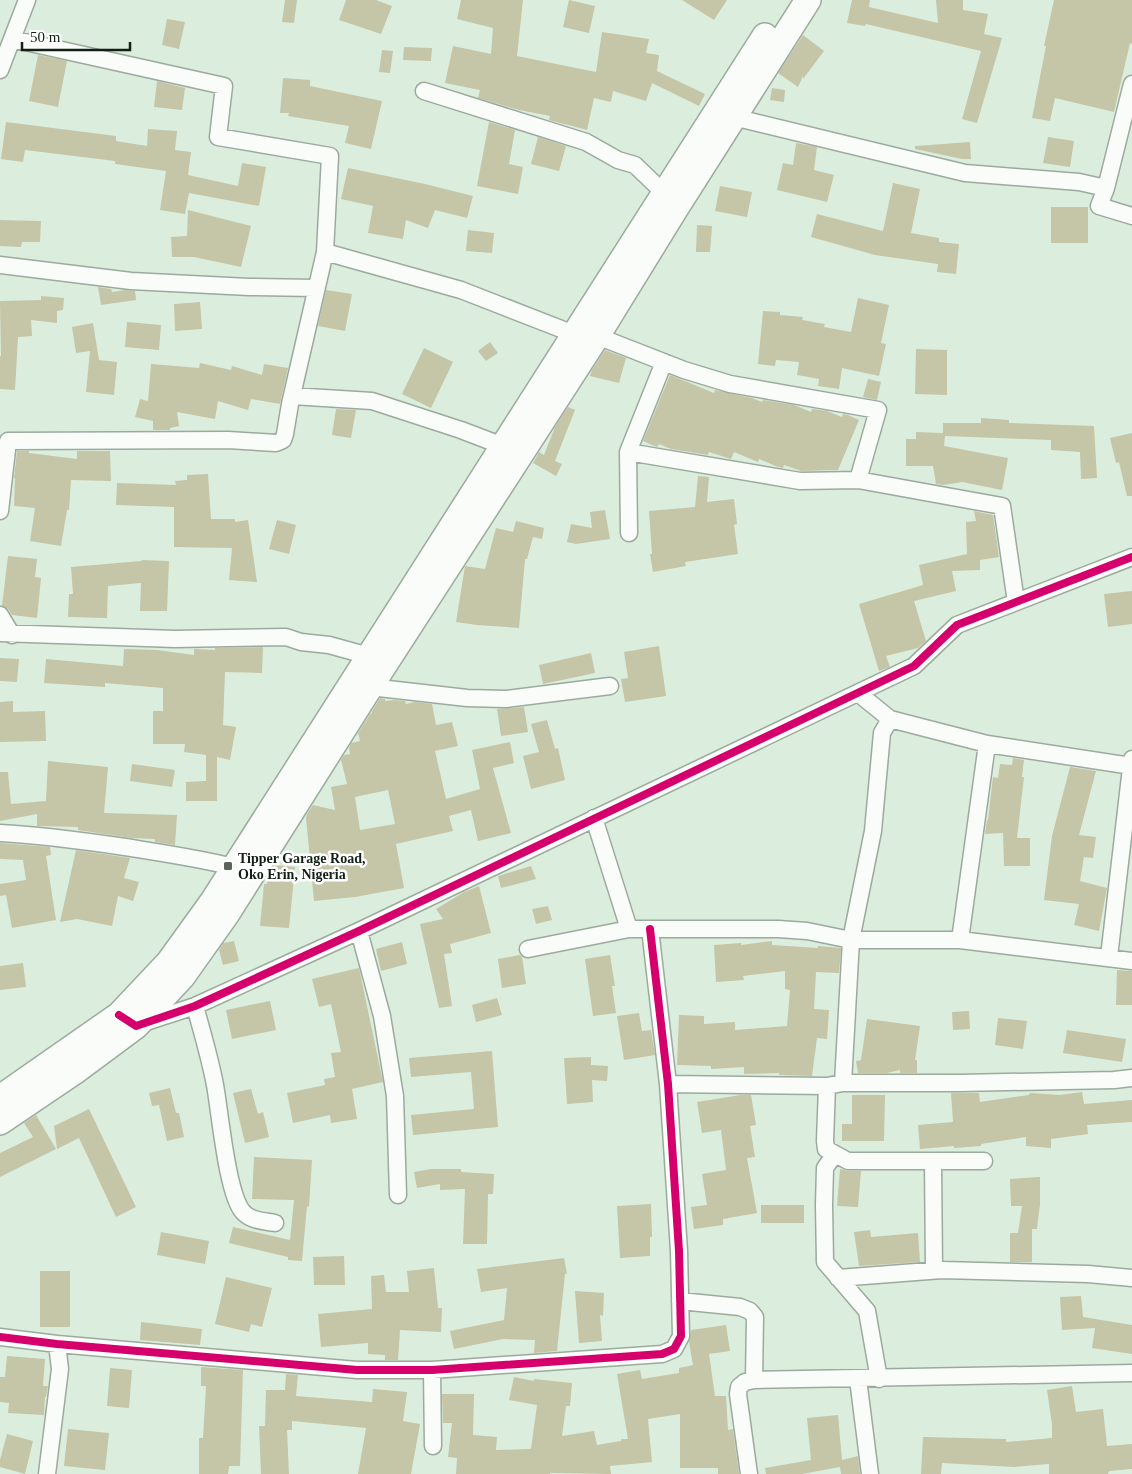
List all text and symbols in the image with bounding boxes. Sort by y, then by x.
scale bar [22,20,130,52]
text: 50 m [30,29,61,45]
place label: Tipper Garage Road, Oko Erin, Nigeria [238,851,365,882]
marker: Tipper Garage Road, Oko Erin, Nigeria [222,860,234,872]

